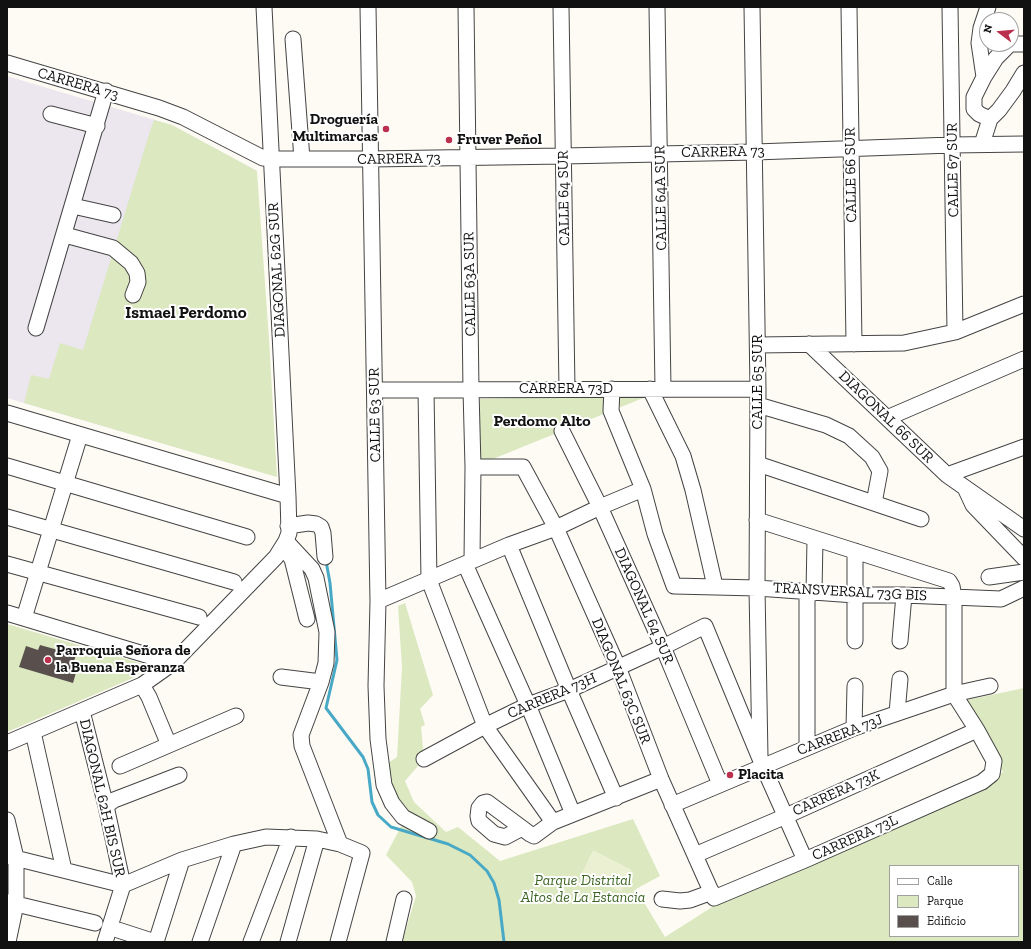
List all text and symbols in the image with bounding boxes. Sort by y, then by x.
north arrow [979,12,1019,52]
text: N [981,23,995,35]
street label: CARRERA 73 [35,64,121,104]
place label: Droguería Multimarcas [292,111,378,146]
street label: CALLE 67 SUR [943,123,963,217]
marker: Droguería Multimarcas [381,124,391,134]
street label: CALLE 66 SUR [841,127,861,223]
place label: Fruver Peñol [457,131,542,149]
marker: Fruver Peñol [444,135,454,145]
street label: CARRERA 73 [681,142,765,162]
street label: CALLE 64A SUR [651,145,671,251]
street label: CARRERA 73 [357,149,441,169]
street label: CALLE 64 SUR [554,150,574,246]
street label: DIAGONAL 62G SUR [264,202,290,338]
street label: CALLE 63A SUR [460,232,480,336]
district label: Ismael Perdomo [125,303,247,323]
street label: CALLE 65 SUR [749,334,767,430]
street label: CALLE 63 SUR [365,367,385,463]
street label: DIAGONAL 66 SUR [835,367,937,467]
street label: CARRERA 73D [519,380,613,398]
district label: Perdomo Alto [493,411,591,431]
street label: DIAGONAL 64 SUR [610,545,678,667]
street label: TRANSVERSAL 73G BIS [773,579,927,605]
street label: DIAGONAL 63C SUR [588,615,654,747]
place label: Parroquia Señora de la Buena Esperanza [56,642,191,677]
marker: Parroquia Señora de la Buena Esperanza [43,655,53,665]
street label: CARRERA 73H [505,669,599,723]
street label: CARRERA 73J [795,710,885,760]
street label: DIAGONAL 62H BIS SUR [75,717,129,879]
place label: Placita [738,766,784,784]
street label: CARRERA 73K [790,766,882,820]
marker: Placita [725,770,735,780]
street label: CARRERA 73L [809,811,901,865]
legend [889,865,1019,937]
park label: Parque Distrital Altos de La Estancia [521,872,645,907]
text: Calle [927,874,953,888]
text: Parque [927,894,963,908]
text: Edificio [927,914,966,928]

